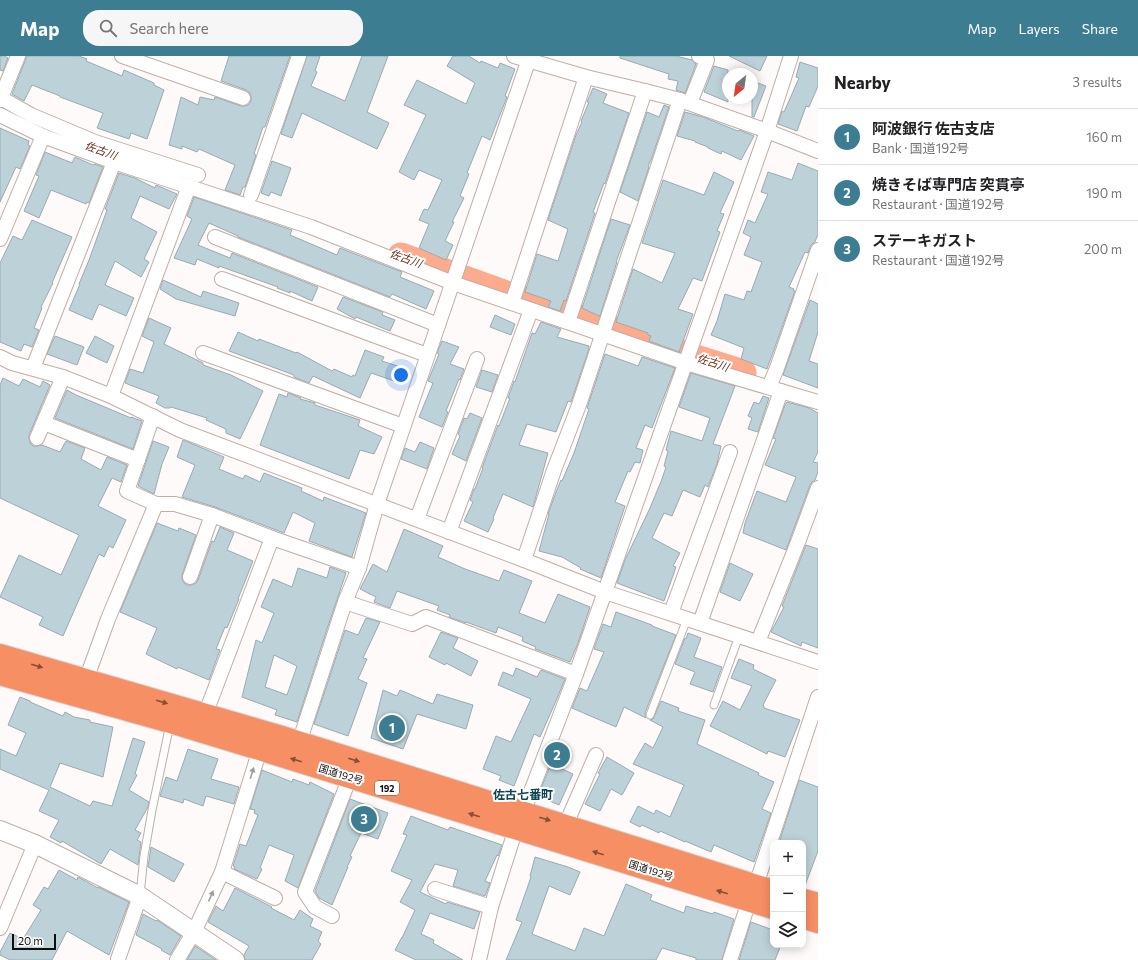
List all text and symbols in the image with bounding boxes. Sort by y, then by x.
search box [83,10,363,46]
text: Map [20,17,59,40]
icon: search [97,17,119,39]
text: Search here [129,19,209,37]
text: Map [968,20,996,37]
text: Layers [1018,20,1060,37]
text: Share [1082,20,1118,37]
north arrow [722,68,758,104]
text: Nearby [834,72,891,93]
text: 3 results [1073,74,1122,90]
text: 阿波銀行 佐古支店 [872,119,995,137]
text: 1 [844,129,850,145]
text: 160 m [1086,129,1122,145]
water label: 佐古川 [83,138,120,162]
text: Bank · 国道192号 [872,140,969,156]
text: 焼きそば専門店 突貫亭 [872,175,1025,193]
text: 2 [843,185,851,201]
text: 190 m [1086,185,1122,201]
text: Restaurant · 国道192号 [872,196,1005,212]
text: ステーキガスト [872,231,977,249]
text: 3 [843,241,851,257]
text: 200 m [1084,241,1122,257]
water label: 佐古川 [388,246,425,270]
text: Restaurant · 国道192号 [872,252,1005,268]
water label: 佐古川 [695,351,732,374]
your location [391,365,411,385]
one-way arrow [31,663,44,669]
one-way arrow [157,699,169,705]
pin: 1 [379,713,405,743]
pin: 2 [544,740,570,770]
one-way arrow [290,757,302,763]
one-way arrow [348,757,360,763]
street label: 国道192号 [317,762,365,786]
one-way arrow [249,767,255,779]
road number: 192 [375,781,399,795]
district label: 佐古七番町 [493,787,553,801]
pin: 3 [351,804,377,834]
one-way arrow [468,812,480,818]
one-way arrow [539,816,551,822]
map controls [770,840,806,948]
button: + [770,840,806,876]
one-way arrow [592,850,604,856]
street label: 国道192号 [627,858,675,882]
button: − [770,876,806,912]
one-way arrow [716,889,728,895]
one-way arrow [208,890,214,902]
button: layers [770,912,806,948]
scale bar [12,932,56,951]
text: 20 m [18,934,43,947]

